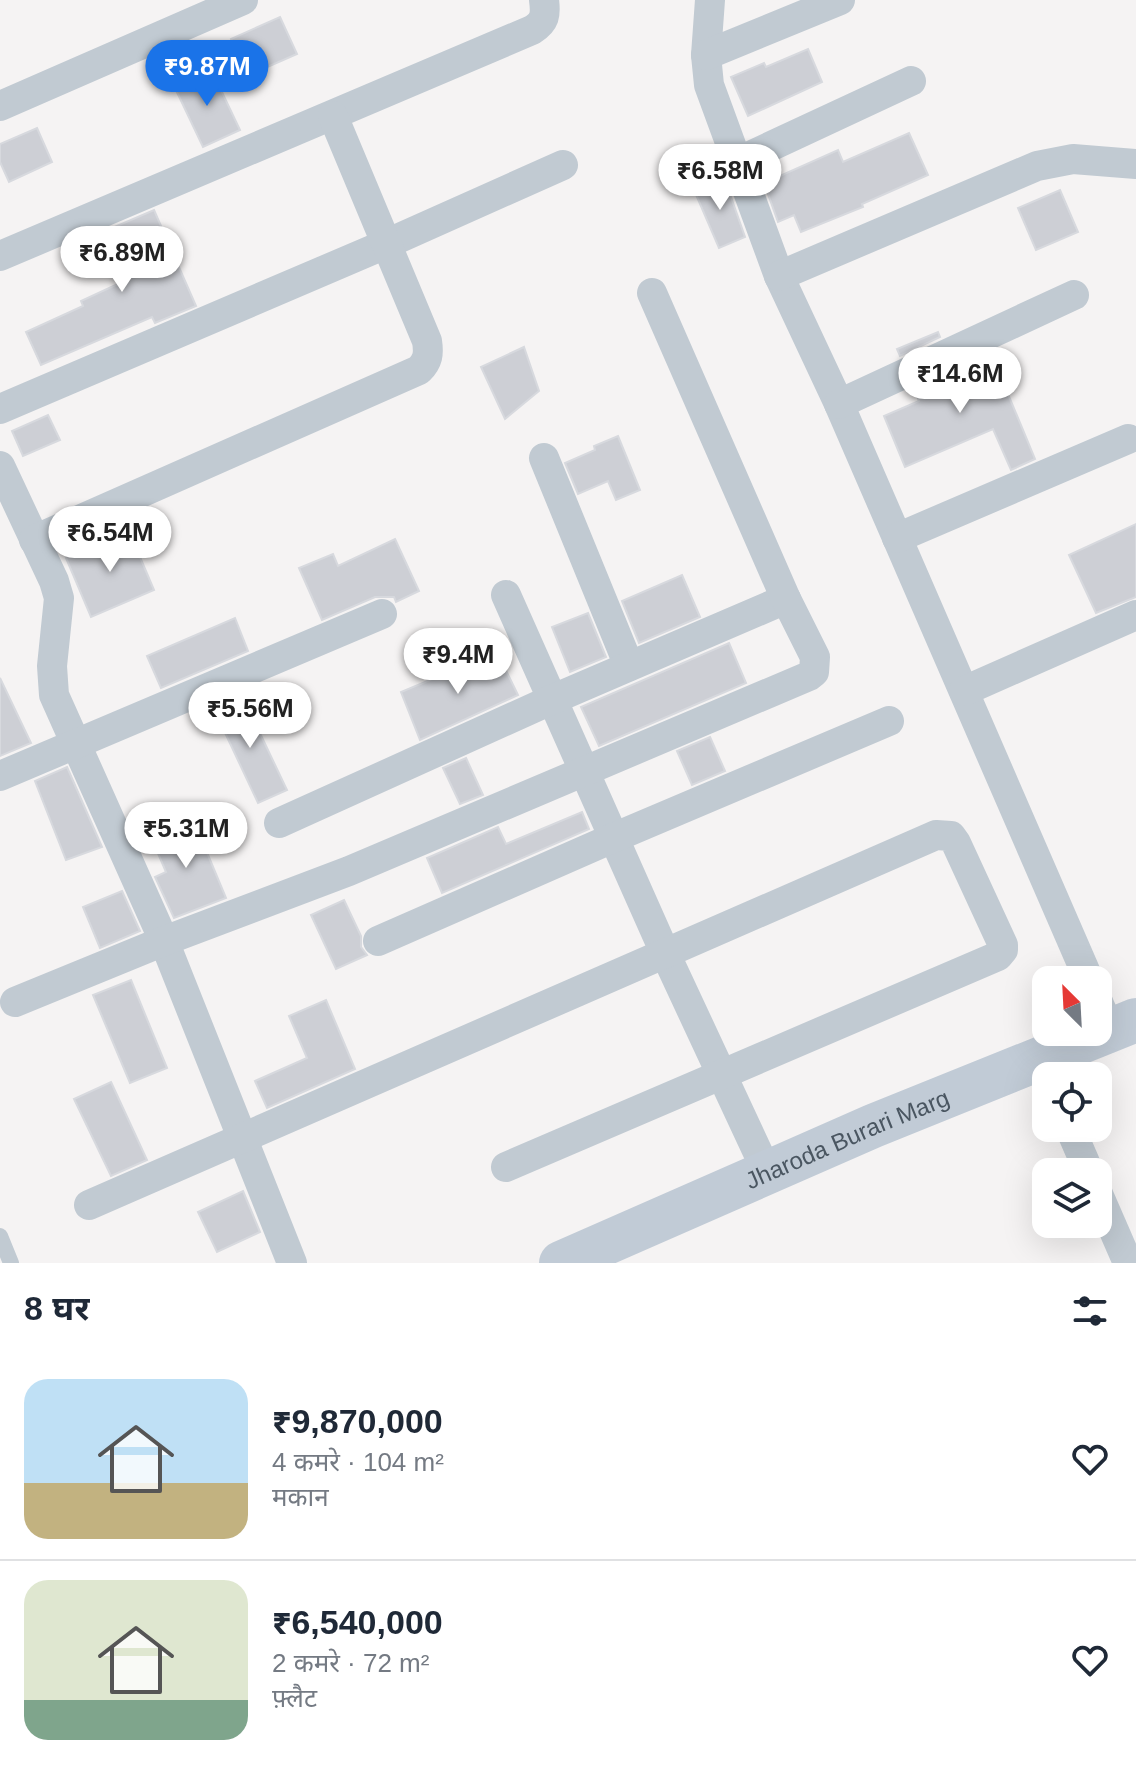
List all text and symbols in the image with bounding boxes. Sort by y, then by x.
pin: ₹9.87M [142,40,272,108]
text: ₹9.87M [163,51,251,81]
pin: ₹6.58M [655,144,785,212]
text: ₹6.58M [676,155,764,185]
pin: ₹6.89M [57,226,187,294]
text: ₹6.89M [78,237,166,267]
pin: ₹14.6M [895,347,1025,415]
text: ₹14.6M [916,358,1004,388]
pin: ₹6.54M [45,506,175,574]
text: ₹6.54M [66,517,154,547]
pin: ₹9.4M [402,628,514,696]
text: ₹9.4M [422,639,494,669]
pin: ₹5.56M [185,682,315,750]
text: ₹5.56M [206,693,294,723]
pin: ₹5.31M [121,802,251,870]
text: ₹5.31M [142,813,230,843]
north arrow [1032,966,1112,1046]
map controls [1032,966,1112,1238]
button: locate [1032,1062,1112,1142]
street label: Jharoda Burari Marg [741,1083,953,1194]
button: layers [1032,1158,1112,1238]
text: 8 घर [24,1289,89,1327]
icon: filters [1068,1289,1112,1333]
text: ₹9,870,000 [272,1402,443,1440]
icon: home [88,1411,184,1507]
icon: heart [1068,1437,1112,1481]
text: 4 कमरे · 104 m² [272,1447,444,1477]
text: मकान [272,1482,329,1512]
text: ₹6,540,000 [272,1603,443,1641]
icon: home [88,1612,184,1708]
icon: heart [1068,1638,1112,1682]
text: 2 कमरे · 72 m² [272,1648,429,1678]
text: फ़्लैट [272,1683,317,1713]

